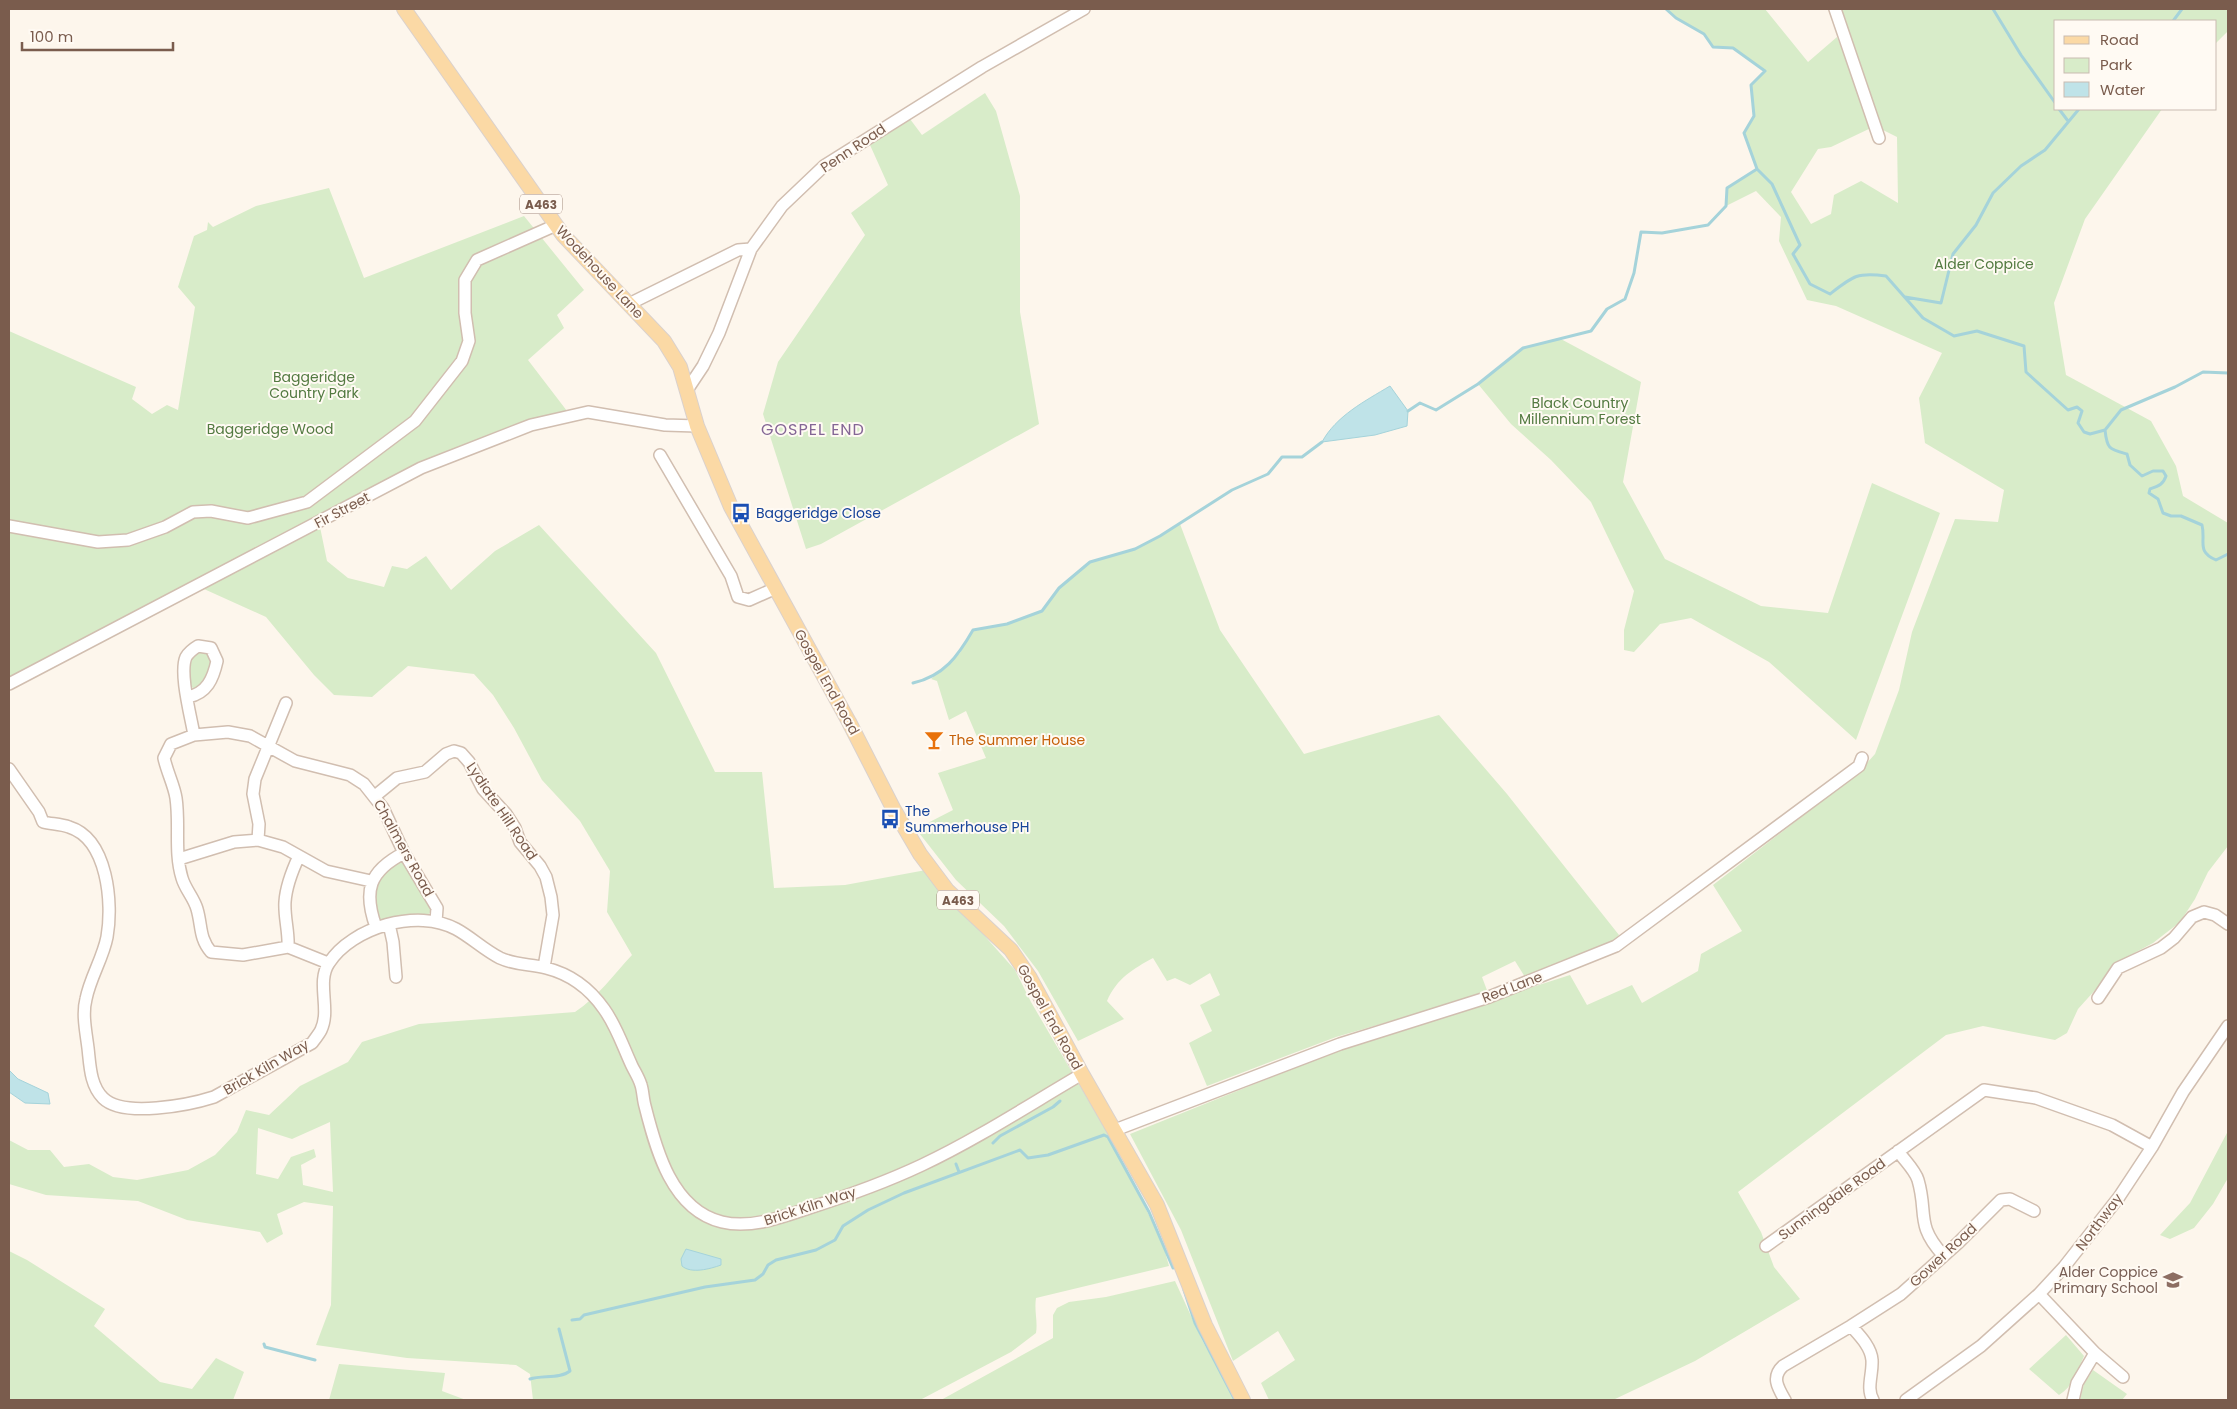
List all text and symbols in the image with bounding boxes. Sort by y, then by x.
scale bar [22,20,174,52]
legend [2054,20,2217,110]
text: 100 m [30,26,73,47]
text: Road [2100,29,2139,50]
text: Park [2100,54,2132,75]
text: Water [2100,79,2146,100]
street label: Penn Road [816,119,890,177]
road number: A463 [520,194,562,213]
street label: Wodehouse Lane [552,221,649,323]
park label: Alder Coppice [1934,254,2034,274]
park label: Baggeridge Country Park [269,367,360,403]
park label: Black Country Millennium Forest [1519,393,1641,429]
district label: GOSPEL END [761,418,865,441]
park label: Baggeridge Wood [207,419,333,439]
street label: Fir Street [311,487,373,533]
bus stop icon: Baggeridge Close [730,502,752,524]
place label: Baggeridge Close [756,503,881,523]
street label: Gospel End Road [790,625,864,739]
bar icon: The Summer House [923,729,945,751]
place label: The Summer House [949,730,1086,750]
street label: Lydiate Hill Road [462,758,542,864]
street label: Chalmers Road [369,796,439,900]
place label: The Summerhouse PH [905,801,1029,837]
bus stop icon: The Summerhouse PH [879,808,901,830]
road number: A463 [937,890,979,910]
street label: Gospel End Road [1013,960,1087,1074]
street label: Red Lane [1479,966,1546,1008]
street label: Brick Kiln Way [220,1034,313,1100]
street label: Sunningdale Road [1774,1153,1890,1245]
street label: Brick Kiln Way [761,1182,859,1230]
street label: Northway [2071,1189,2127,1255]
street label: Gower Road [1905,1219,1981,1291]
place label: Alder Coppice Primary School [2053,1262,2158,1298]
school or university icon: Alder Coppice Primary School [2162,1269,2184,1291]

